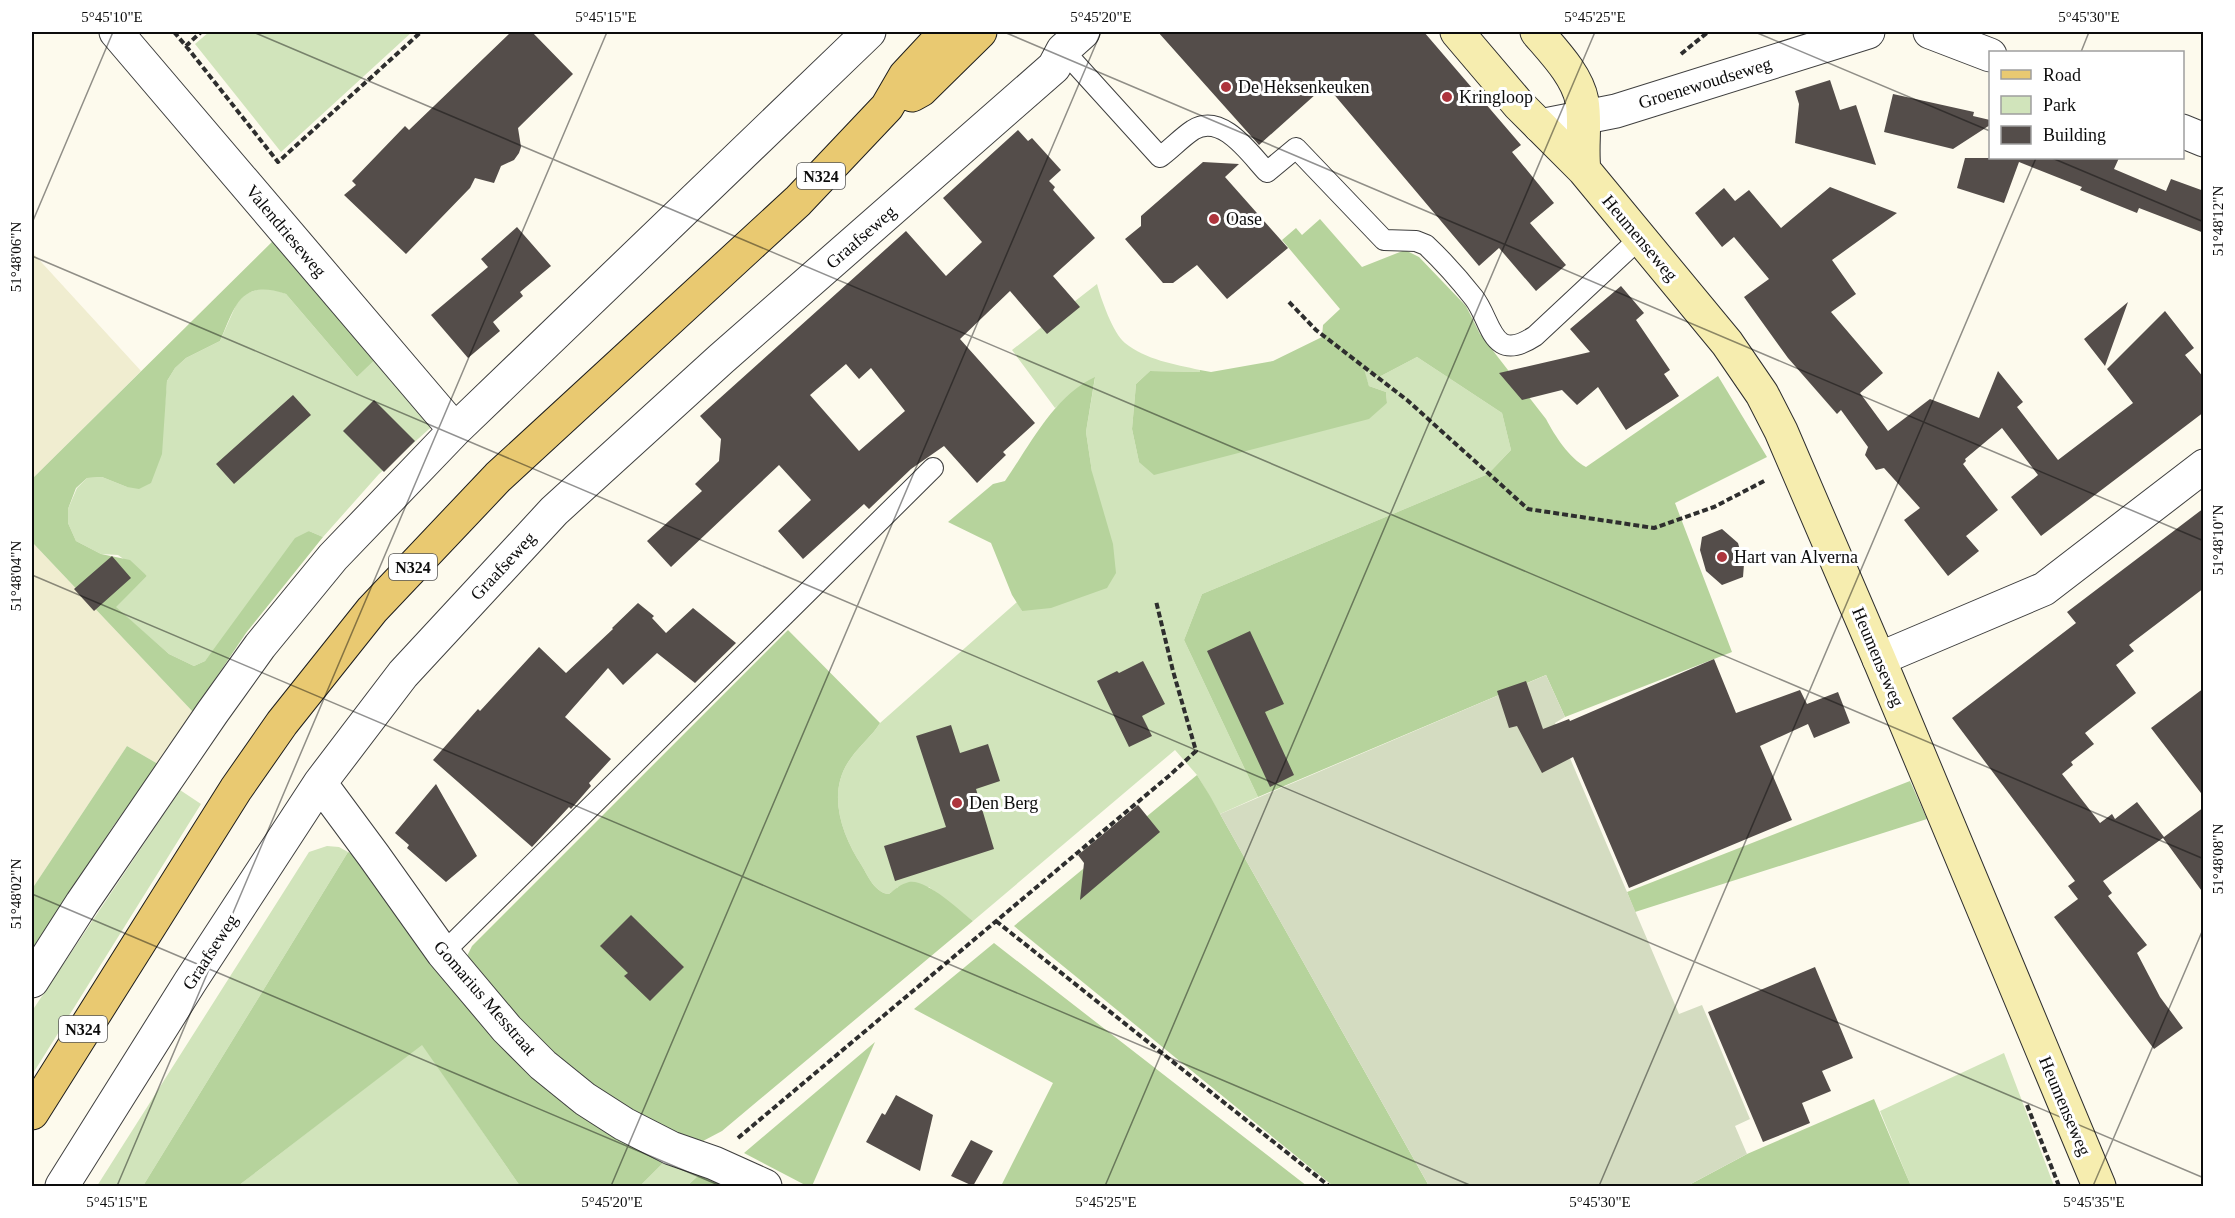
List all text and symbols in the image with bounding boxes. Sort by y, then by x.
text: 5°45'10"E [81,9,143,25]
text: 5°45'15"E [575,9,637,25]
text: 5°45'20"E [1070,9,1132,25]
text: 5°45'25"E [1564,9,1626,25]
text: 5°45'30"E [2058,9,2120,25]
legend [1989,51,2184,159]
street label: Groenewoudseweg [1636,53,1774,113]
text: Road [2043,65,2081,85]
place label: De Heksenkeuken [1238,77,1369,97]
marker: De Heksenkeuken [1219,80,1233,94]
place label: Kringloop [1459,87,1533,107]
marker: Kringloop [1440,90,1454,104]
text: Park [2043,95,2076,115]
text: Building [2043,125,2106,145]
road number: N324 [797,163,845,189]
street label: Valendrieseweg [242,181,330,281]
text: 51°48'12"N [2210,186,2226,256]
street label: Heumenseweg [1598,191,1682,285]
street label: Graafseweg [822,201,900,273]
place label: Oase [1226,209,1262,229]
marker: Oase [1207,212,1221,226]
text: 51°48'06"N [8,222,24,292]
text: 51°48'10"N [2210,505,2226,575]
street label: Graafseweg [466,528,540,604]
text: 51°48'04"N [8,541,24,611]
place label: Hart van Alverna [1734,547,1858,567]
marker: Hart van Alverna [1715,550,1729,564]
road number: N324 [389,554,437,580]
street label: Heumenseweg [1848,604,1908,710]
place label: Den Berg [969,793,1038,813]
marker: Den Berg [950,796,964,810]
text: 51°48'08"N [2210,824,2226,894]
text: 51°48'02"N [8,859,24,929]
street label: Graafseweg [178,911,242,993]
street label: Gomarius Messtraat [430,937,540,1059]
road number: N324 [59,1016,107,1042]
street label: Heumenseweg [2035,1053,2095,1159]
text: 5°45'15"E [86,1194,148,1210]
text: 5°45'20"E [581,1194,643,1210]
text: 5°45'25"E [1075,1194,1137,1210]
text: 5°45'30"E [1569,1194,1631,1210]
text: 5°45'35"E [2063,1194,2125,1210]

